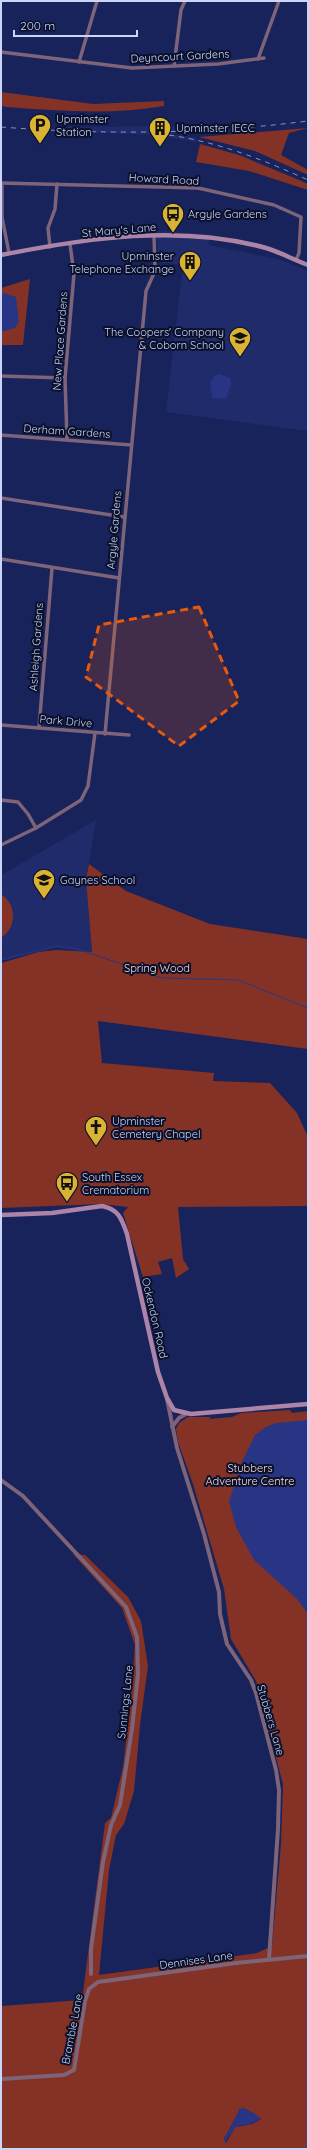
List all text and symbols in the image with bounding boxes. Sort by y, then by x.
scale bar [14,12,137,38]
text: 200 m [20,18,55,33]
street label: Deyncourt Gardens [130,46,230,66]
parking icon: Upminster Station [27,112,53,145]
place label: Upminster Station [56,112,109,139]
building icon: Upminster IECC [147,115,173,148]
place label: Upminster IECC [176,121,255,135]
street label: Howard Road [128,170,200,188]
bus stop icon: Argyle Gardens [160,201,186,234]
place label: Argyle Gardens [188,207,267,221]
street label: St Mary's Lane [81,220,157,240]
place label: Upminster Telephone Exchange [69,249,175,276]
building icon: Upminster Telephone Exchange [177,249,203,282]
street label: New Place Gardens [50,291,70,391]
place label: The Coopers' Company & Coborn School [104,325,224,352]
school or university icon: The Coopers' Company & Coborn School [227,325,253,358]
street label: Derham Gardens [23,421,111,441]
street label: Argyle Gardens [104,490,124,570]
street label: Ashleigh Gardens [26,602,46,692]
street label: Park Drive [39,712,93,730]
school or university icon: Gaynes School [31,867,57,900]
place label: Gaynes School [60,873,135,887]
park label: Spring Wood [124,961,190,975]
church icon: Upminster Cemetery Chapel [83,1114,109,1147]
place label: Upminster Cemetery Chapel [112,1114,201,1141]
bus stop icon: South Essex Crematorium [54,1170,80,1203]
place label: South Essex Crematorium [82,1170,149,1197]
street label: Ockendon Road [139,1276,171,1360]
park label: Stubbers Adventure Centre [205,1461,295,1488]
street label: Sunnings Lane [114,1665,136,1739]
street label: Stubbers Lane [254,1683,288,1757]
street label: Dennises Lane [158,1948,234,1972]
street label: Bramble Lane [58,1993,86,2065]

